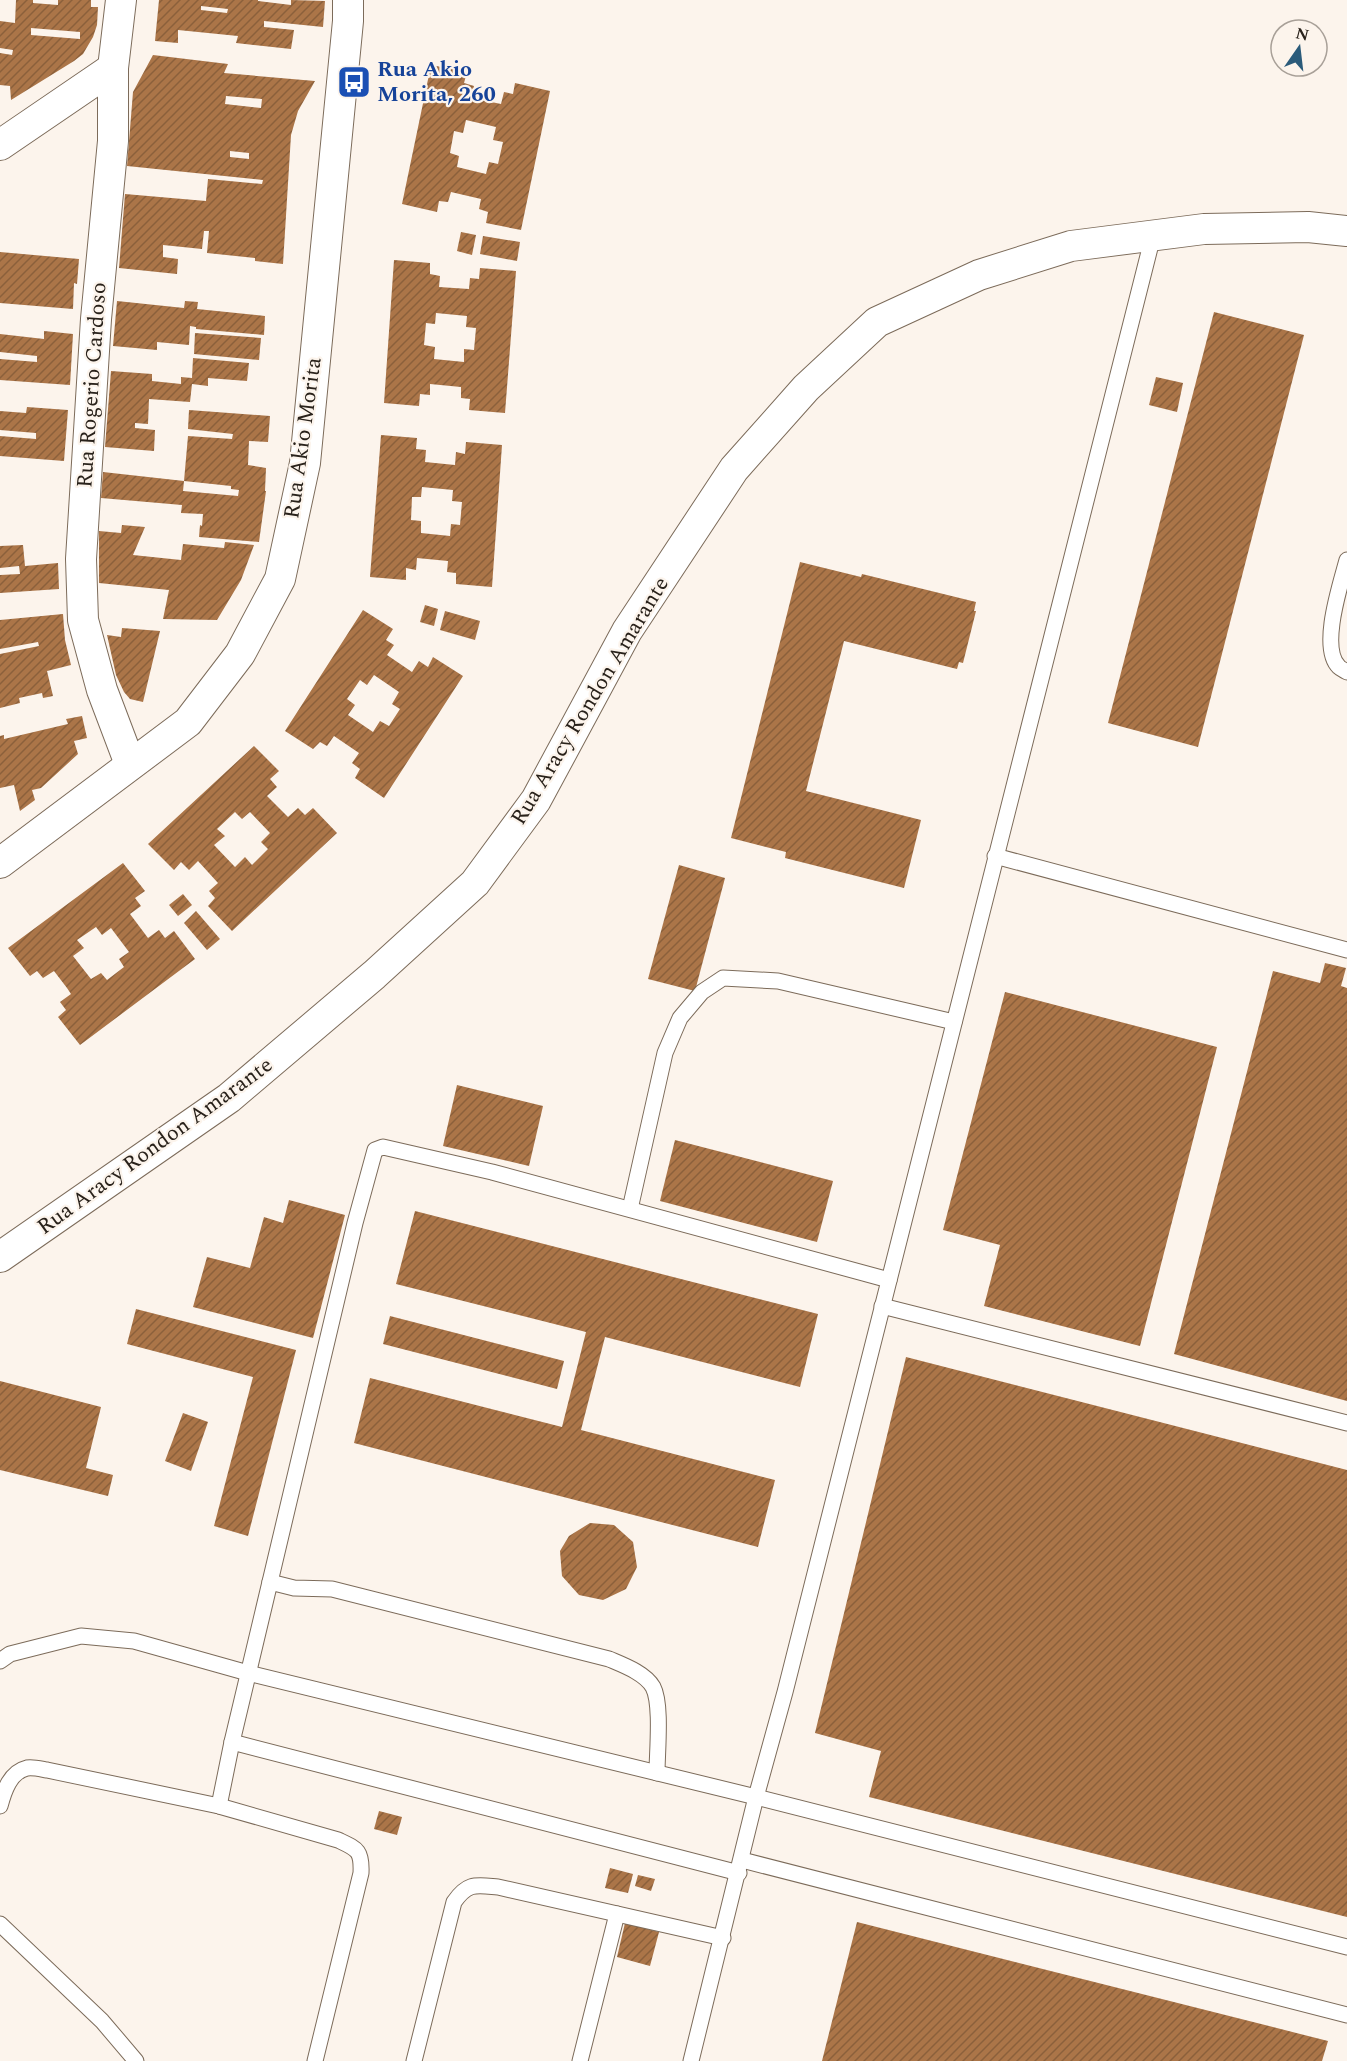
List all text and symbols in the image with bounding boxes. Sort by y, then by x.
north arrow [1269,18,1329,78]
text: N [1293,21,1312,48]
place label: Rua Akio Morita, 260 [377,53,496,111]
bus stop icon: Rua Akio Morita, 260 [336,64,372,100]
street label: Rua Rogerio Cardoso [68,281,116,489]
street label: Rua Akio Morita [275,355,331,521]
street label: Rua Aracy Rondon Amarante [503,570,677,832]
street label: Rua Aracy Rondon Amarante [30,1049,280,1243]

